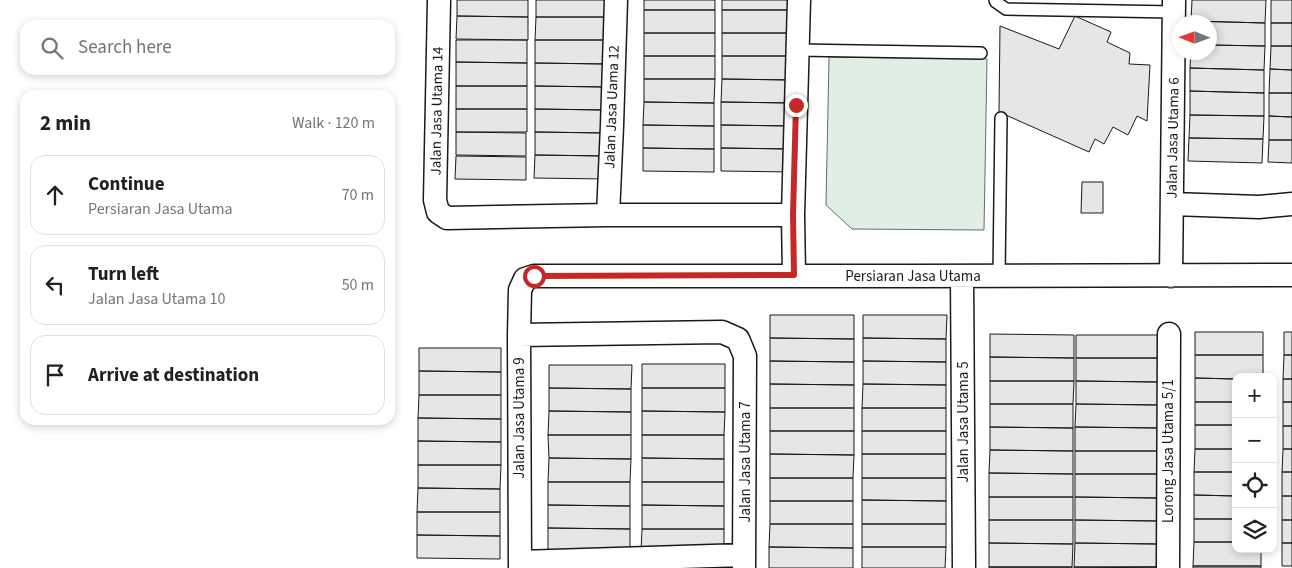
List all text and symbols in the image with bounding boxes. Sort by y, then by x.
north arrow [1172,15,1217,60]
search box [20,20,395,75]
icon: search [38,34,66,62]
text: Search here [78,34,172,61]
street label: Jalan Jasa Uama 12 [599,45,625,169]
street label: Jalan Jasa Utama 14 [425,46,449,176]
street label: Jalan Jasa Utama 6 [1161,77,1185,199]
route end [785,94,808,117]
text: 2 min [40,108,91,138]
text: Walk · 120 m [292,112,375,134]
text: Continue [88,171,165,198]
icon: ahead [41,181,69,209]
text: 70 m [342,184,374,206]
text: Persiaran Jasa Utama [88,198,232,220]
text: Turn left [88,261,159,288]
route start [523,265,546,288]
street label: Persiaran Jasa Utama [845,266,981,287]
icon: left [41,271,69,299]
text: 50 m [342,274,374,296]
text: Jalan Jasa Utama 10 [88,288,225,310]
street label: Jalan Jasa Utama 9 [509,357,530,479]
icon: arrive [41,361,69,389]
street label: Jalan Jasa Utama 5 [953,361,974,483]
text: Arrive at destination [88,362,259,389]
map controls [1232,373,1277,553]
button: + [1232,373,1277,418]
street label: Lorong Jasa Utama 5/1 [1158,379,1179,523]
street label: Jalan Jasa Utama 7 [735,401,756,523]
button: − [1232,418,1277,463]
button: locate [1232,463,1277,508]
button: layers [1232,508,1277,553]

